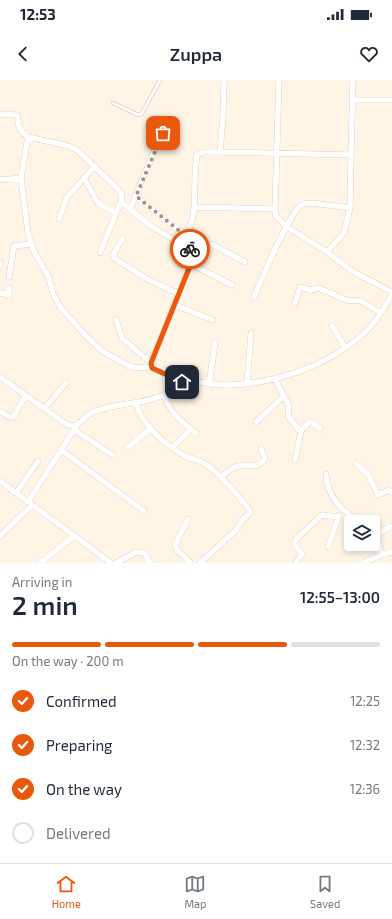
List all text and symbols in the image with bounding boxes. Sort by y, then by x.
text: 12:53 [20,5,56,23]
icon: back [12,43,34,65]
text: Zuppa [170,43,222,65]
icon: heart [358,43,380,65]
pin [146,116,180,150]
icon: bag [152,122,174,144]
courier [170,229,210,269]
icon: bike [179,238,201,260]
pin [165,365,199,399]
icon: home [171,371,193,393]
map controls [344,515,380,551]
button: layers [344,515,380,551]
text: Arriving in [12,574,72,590]
text: 12:55–13:00 [300,588,380,606]
text: 2 min [12,589,78,620]
text: On the way · 200 m [12,653,124,669]
icon: check [12,690,34,712]
text: Confirmed [46,692,117,710]
text: 12:25 [350,693,380,709]
icon: check [12,734,34,756]
text: Preparing [46,736,112,754]
text: 12:32 [350,737,380,753]
icon: check [12,778,34,800]
text: On the way [46,780,122,798]
text: 12:36 [350,781,380,797]
text: Delivered [46,824,111,842]
tab: Home [52,873,81,910]
tab: Map [184,873,207,910]
tab: Saved [310,873,340,910]

